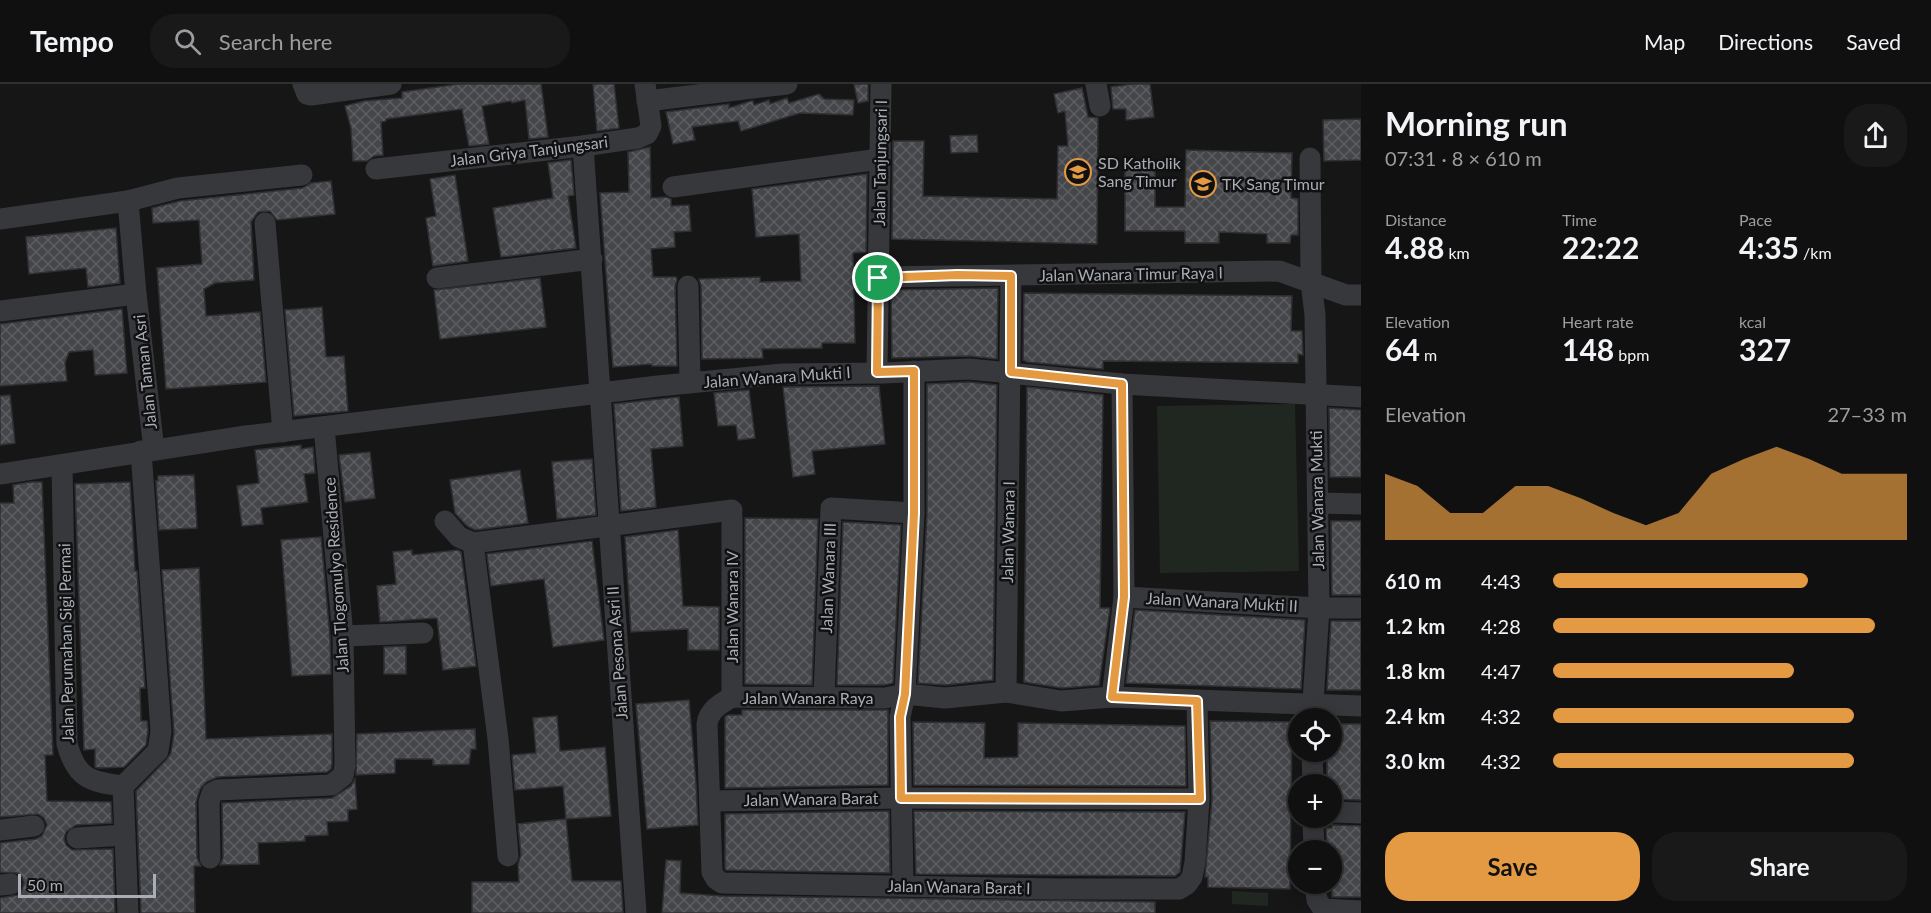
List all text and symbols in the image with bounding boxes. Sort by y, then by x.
search box [150,14,570,68]
text: Tempo [30,24,114,58]
icon: search [171,25,204,58]
text: Search here [219,28,332,55]
text: Map [1644,29,1685,54]
text: Directions [1718,29,1813,54]
text: Saved [1846,29,1901,54]
street label: Jalan Tanjungsari I [869,100,890,226]
text: Morning run [1385,103,1568,143]
button: share [1844,104,1907,167]
street label: Jalan Griya Tanjungsari [449,131,609,170]
text: 07:31 · 8 × 610 m [1385,146,1542,170]
place label: SD Katholik Sang Timur [1098,153,1182,190]
school or university icon: SD Katholik Sang Timur [1063,157,1093,187]
school or university icon: TK Sang Timur [1188,169,1218,199]
place label: TK Sang Timur [1222,174,1325,193]
text: Distance [1385,210,1446,229]
text: Time [1562,210,1597,229]
text: Pace [1739,210,1772,229]
text: 4.88 [1385,229,1444,265]
text: 22:22 [1562,229,1639,265]
text: 4:35 [1739,229,1799,265]
text: km [1444,243,1470,262]
text: /km [1799,243,1832,262]
pin [852,252,903,303]
icon: arrive [861,261,894,294]
street label: Jalan Wanara Timur Raya I [1039,262,1223,285]
text: Elevation [1385,312,1450,331]
text: Heart rate [1562,312,1634,331]
text: kcal [1739,312,1766,331]
street label: Jalan Taman Asri [129,314,160,430]
text: 64 [1385,331,1420,367]
text: 148 [1562,331,1614,367]
text: 327 [1739,331,1791,367]
text: m [1420,345,1437,364]
text: bpm [1614,345,1649,364]
street label: Jalan Wanara Mukti I [703,362,851,391]
text: Elevation [1385,402,1466,426]
text: 27–33 m [1827,402,1907,426]
street label: Jalan Wanara Mukti [1306,430,1327,570]
street label: Jalan Tlogomulyo Residence [319,477,352,674]
street label: Jalan Wanara I [997,481,1018,583]
street label: Jalan Wanara III [816,522,839,634]
street label: Jalan Perumahan Sigi Permai [54,543,77,743]
street label: Jalan Wanara IV [722,551,741,663]
text: 610 m [1385,569,1441,593]
text: 4:43 [1481,569,1521,593]
street label: Jalan Pesona Asri II [602,586,631,720]
street label: Jalan Wanara Mukti II [1146,588,1298,615]
text: 1.2 km [1385,614,1445,638]
text: 4:28 [1481,614,1521,638]
text: 1.8 km [1385,659,1445,683]
text: 4:47 [1481,659,1521,683]
street label: Jalan Wanara Raya [743,688,873,707]
text: 2.4 km [1385,704,1445,728]
text: 4:32 [1481,704,1521,728]
map controls [1288,708,1342,894]
button: locate [1288,708,1342,762]
text: 3.0 km [1385,749,1445,773]
text: 4:32 [1481,749,1521,773]
button: + [1288,774,1342,828]
street label: Jalan Wanara Barat [744,788,879,809]
button: Save [1385,832,1640,901]
button: Share [1652,832,1907,901]
button: − [1288,840,1342,894]
scale bar [18,871,156,898]
text: 50 m [27,875,63,894]
street label: Jalan Wanara Barat I [887,876,1031,897]

